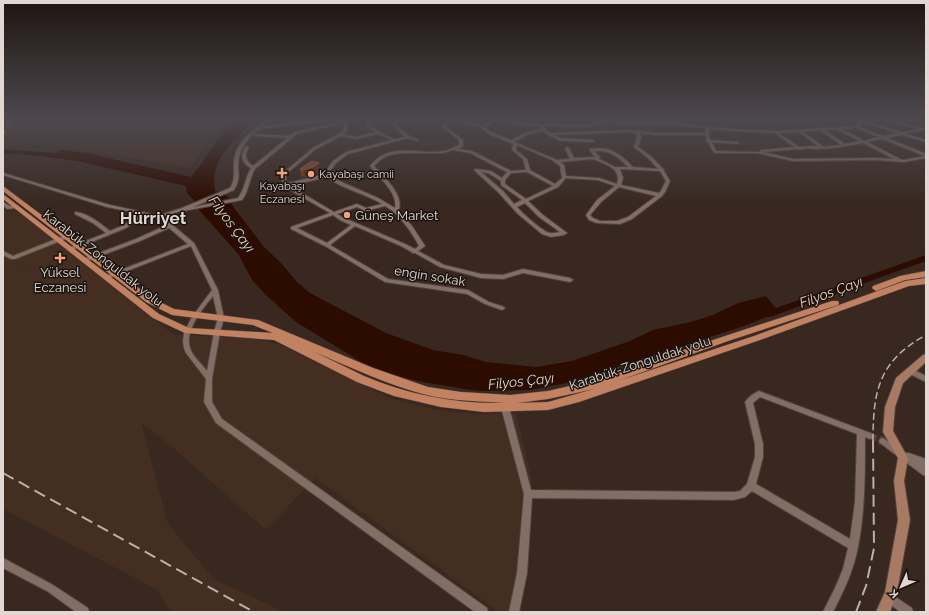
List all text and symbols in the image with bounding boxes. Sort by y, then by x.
marker: Kayabaşı Eczanesi [277,168,287,178]
place label: Kayabaşı camii [319,168,394,181]
marker: Kayabaşı camii [306,169,316,179]
place label: Kayabaşı Eczanesi [259,180,305,206]
water label: Filyos Çayı [206,193,258,255]
street label: Karabük-Zonguldak yolu [40,207,166,309]
district label: Hürriyet [120,208,187,228]
place label: Güneş Market [355,208,439,223]
marker: Güneş Market [342,210,352,220]
marker: Yüksel Eczanesi [55,253,65,263]
street label: engin sokak [393,263,467,289]
place label: Yüksel Eczanesi [34,265,86,295]
water label: Filyos Çayı [797,273,865,311]
street label: Karabük-Zonguldak yolu [567,333,713,393]
water label: Filyos Çayı [487,370,555,392]
north arrow [881,567,921,607]
text: K [887,586,901,601]

